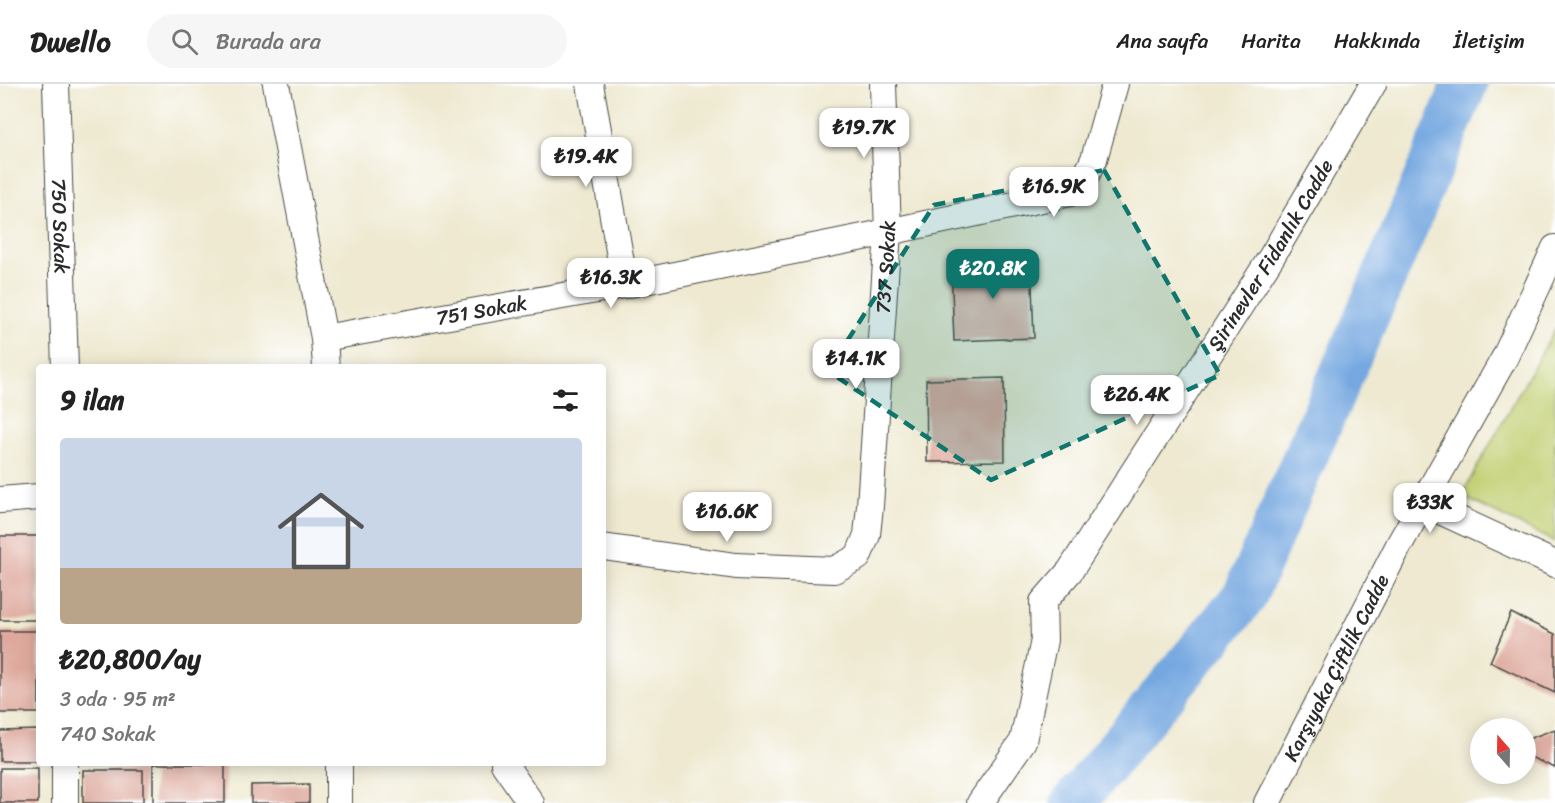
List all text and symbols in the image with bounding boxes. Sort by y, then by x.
search box [147,14,567,68]
text: Dwello [30,17,111,66]
text: Burada ara [216,22,321,61]
text: Ana sayfa [1116,22,1208,60]
text: Harita [1241,22,1301,60]
text: Hakkında [1334,22,1420,60]
text: İletişim [1453,22,1525,60]
icon: search [168,25,201,58]
pin: ₺19.7K [815,108,913,159]
text: ₺19.7K [833,110,895,145]
pin: ₺19.4K [537,137,635,188]
text: ₺19.4K [555,139,617,174]
street label: Şirinevler Fidanlık Cadde [1198,153,1343,358]
pin: ₺16.9K [1005,167,1103,218]
text: ₺16.9K [1023,169,1085,204]
street label: 750 Sokak [41,178,79,275]
street label: 737 Sokak [866,220,906,315]
pin: ₺20.8K [944,249,1042,300]
text: ₺20.8K [960,251,1026,286]
pin: ₺16.3K [562,258,660,309]
text: ₺16.3K [581,260,641,295]
street label: 751 Sokak [434,286,530,336]
pin: ₺14.1K [807,339,905,390]
text: ₺14.1K [827,341,885,376]
pin: ₺26.4K [1088,375,1186,426]
text: 9 ilan [60,377,124,423]
text: ₺26.4K [1105,377,1169,412]
icon: filters [549,384,582,417]
icon: home [267,477,375,585]
pin: ₺33K [1394,483,1466,534]
text: ₺33K [1407,485,1453,520]
pin: ₺16.6K [678,492,776,543]
text: ₺16.6K [697,494,757,529]
street label: Karşıyaka Çiftlik Cadde [1274,568,1399,768]
text: ₺20,800/ay [60,636,201,682]
text: 3 oda · 95 m² [60,682,176,717]
text: 740 Sokak [60,717,156,752]
north arrow [1470,718,1536,784]
map controls [1470,718,1536,784]

